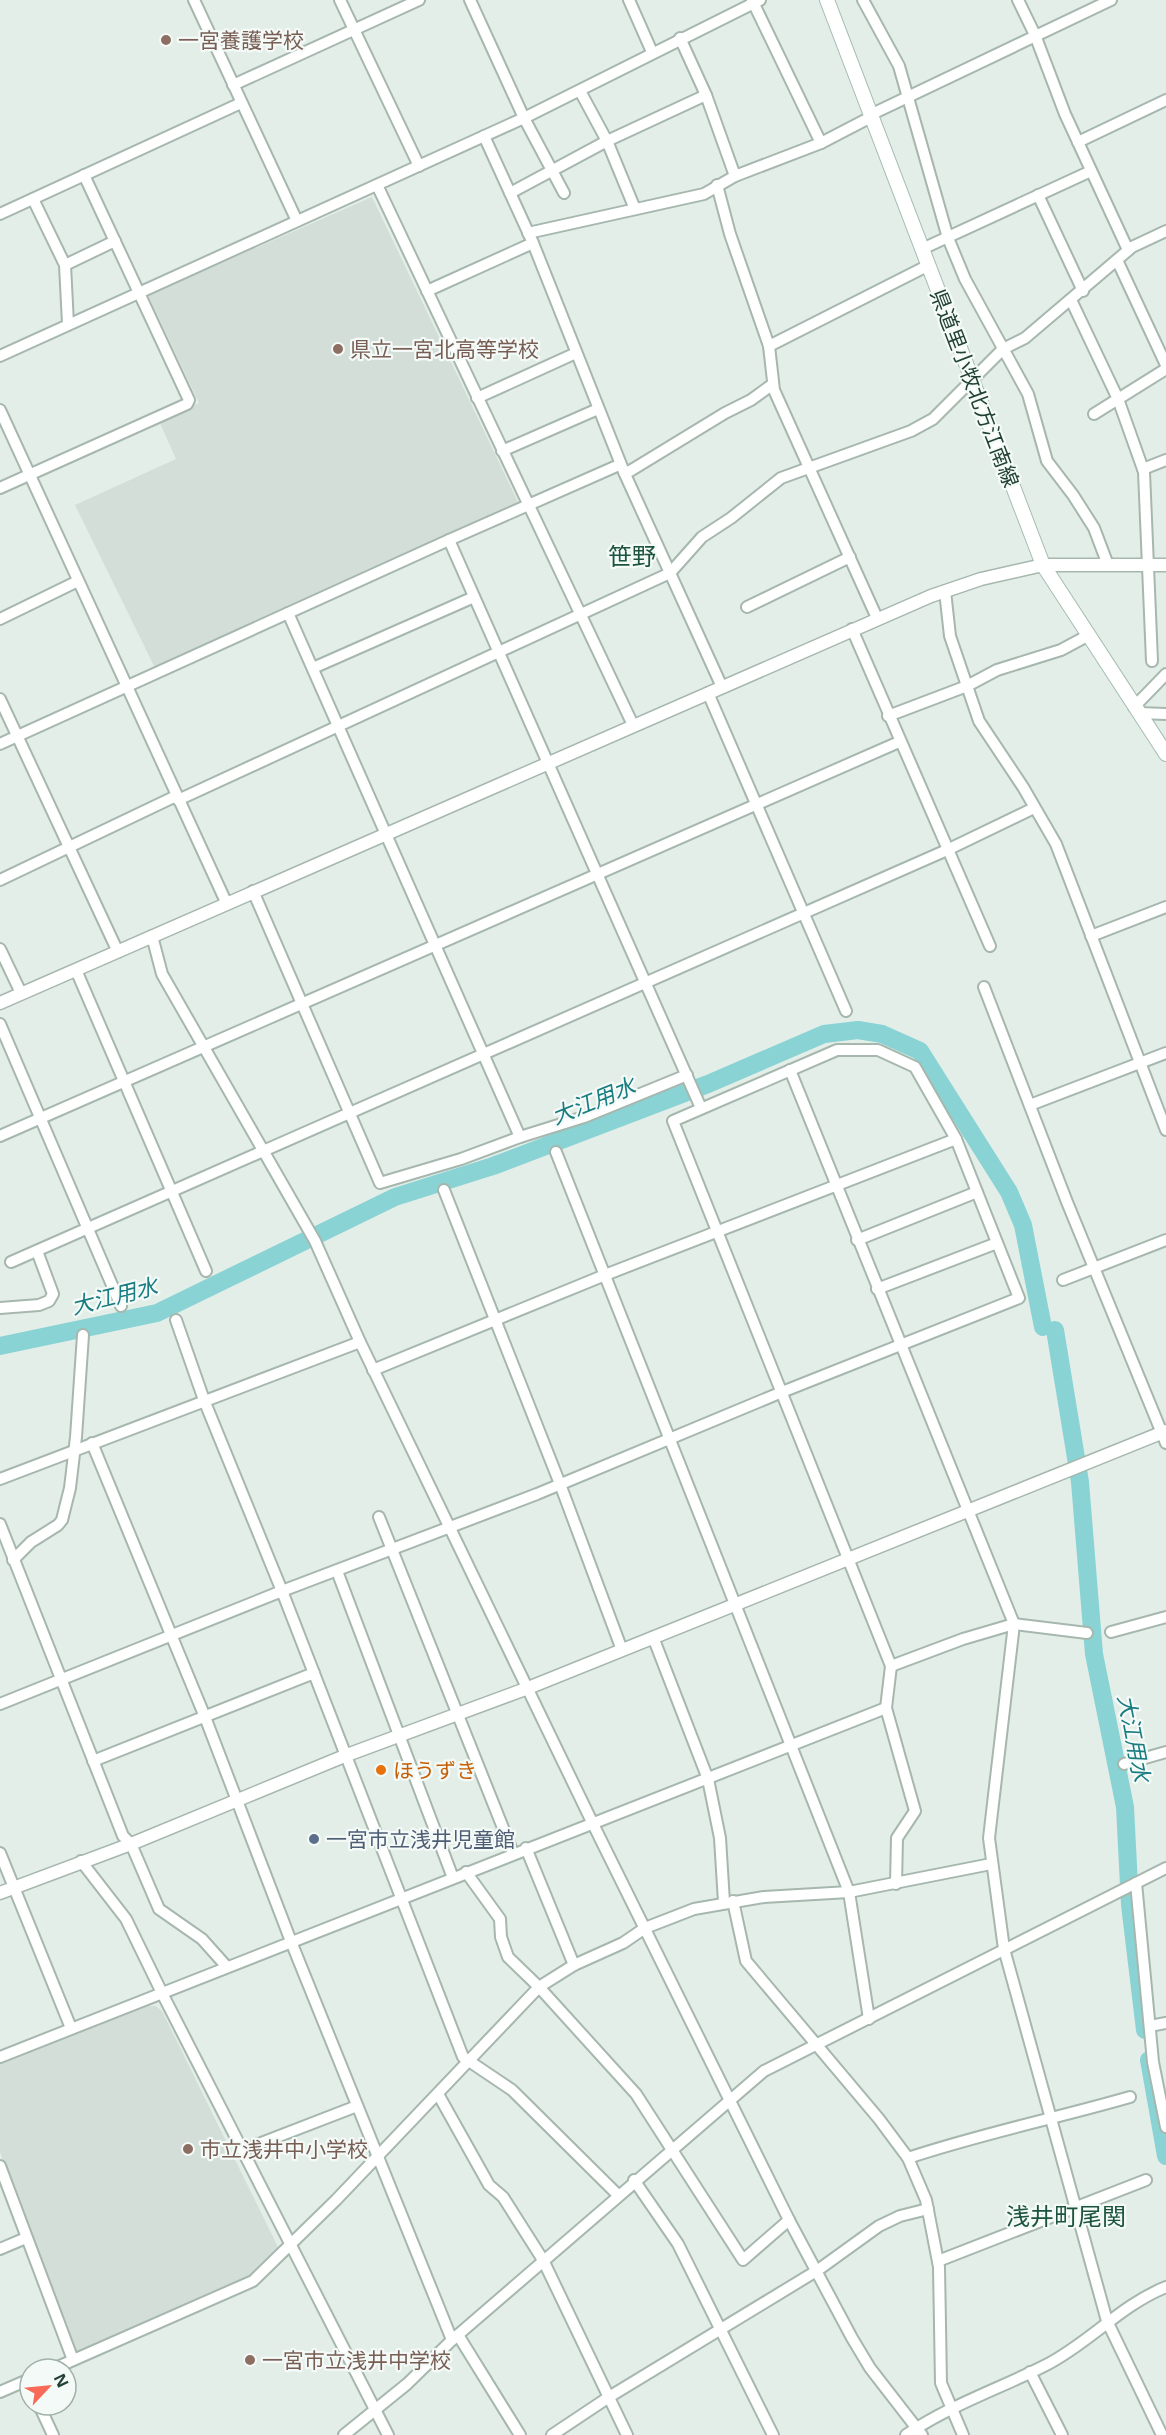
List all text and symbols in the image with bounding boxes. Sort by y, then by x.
place label: 一宮養護学校 [178,26,304,54]
marker: 一宮養護学校 [159,33,173,47]
street label: 県道里小牧北方江南線 [924,285,1026,491]
place label: 県立一宮北高等学校 [350,335,539,363]
marker: 県立一宮北高等学校 [331,342,345,356]
district label: 笹野 [608,539,656,572]
water label: 大江用水 [547,1069,641,1130]
water label: 大江用水 [68,1269,162,1320]
water label: 大江用水 [1112,1692,1159,1786]
place label: ほうずき [393,1756,477,1784]
marker: ほうずき [374,1763,388,1777]
place label: 一宮市立浅井児童館 [326,1825,515,1853]
marker: 一宮市立浅井児童館 [307,1832,321,1846]
place label: 市立浅井中小学校 [200,2135,368,2163]
marker: 市立浅井中小学校 [181,2142,195,2156]
district label: 浅井町尾関 [1006,2199,1126,2232]
place label: 一宮市立浅井中学校 [262,2346,451,2374]
marker: 一宮市立浅井中学校 [243,2353,257,2367]
north arrow [18,2357,78,2417]
text: N [49,2370,74,2391]

